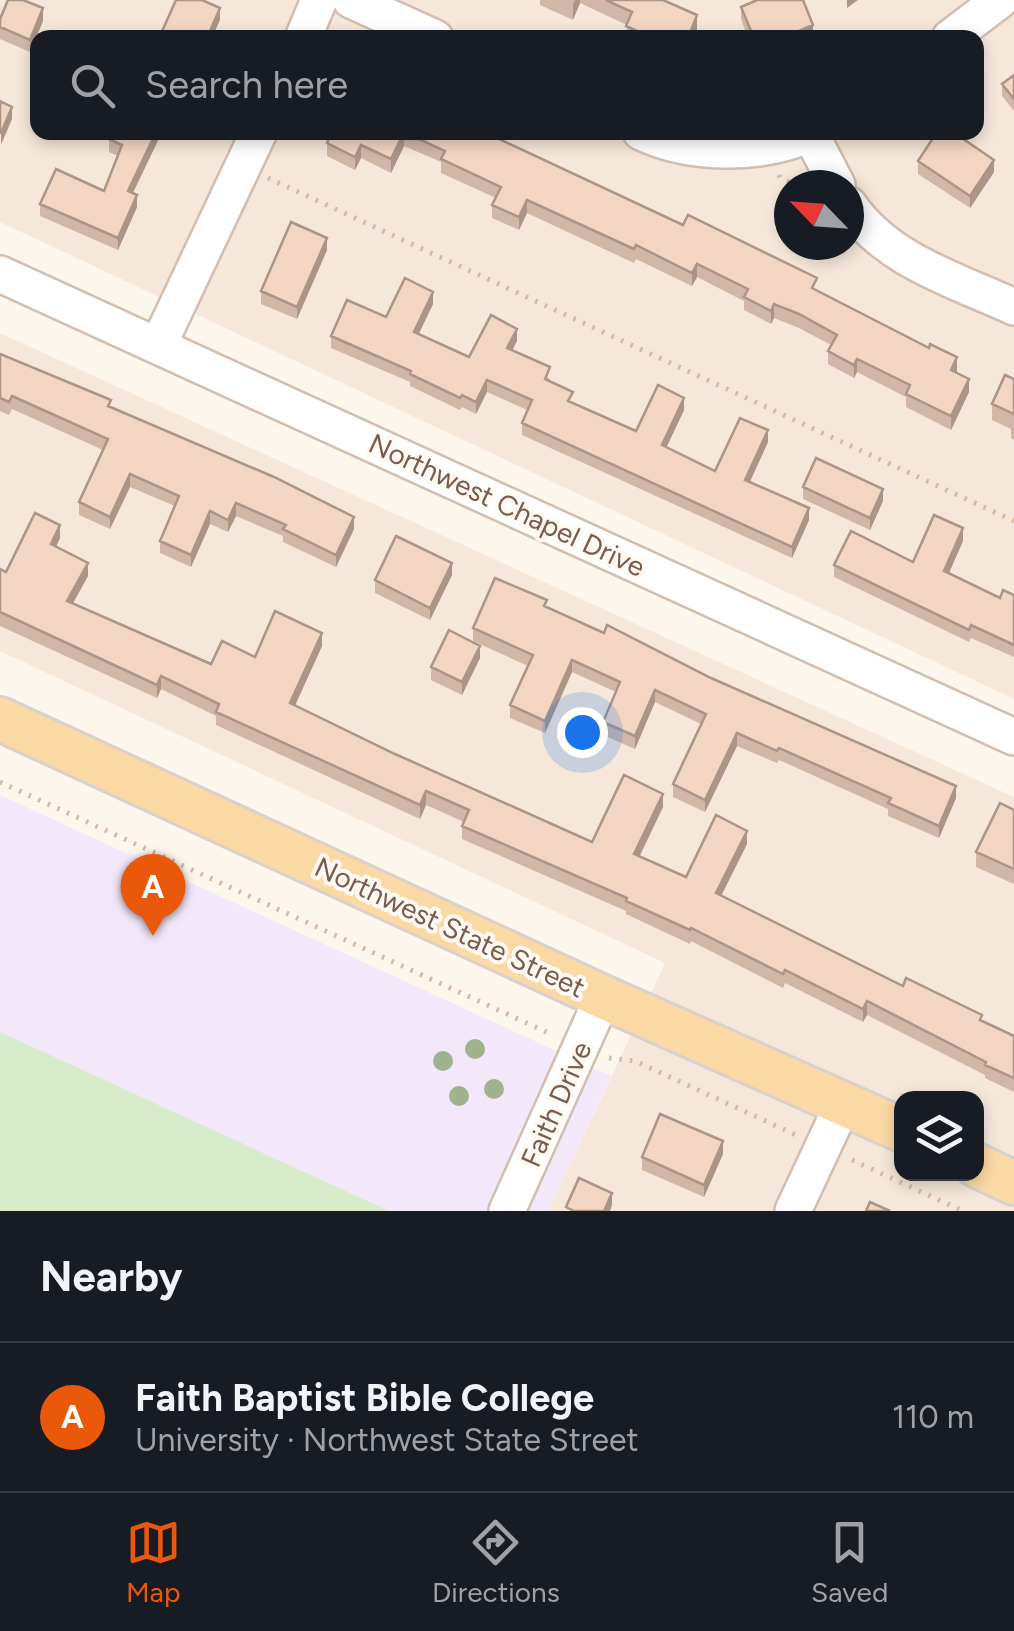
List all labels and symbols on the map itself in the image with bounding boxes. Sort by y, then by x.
north arrow [774,170,864,260]
street label: Northwest Chapel Drive [364,426,650,584]
your location [557,707,608,758]
street label: Northwest State Street [310,849,590,1005]
pin: A [120,854,186,936]
street label: Faith Drive [513,1036,599,1172]

